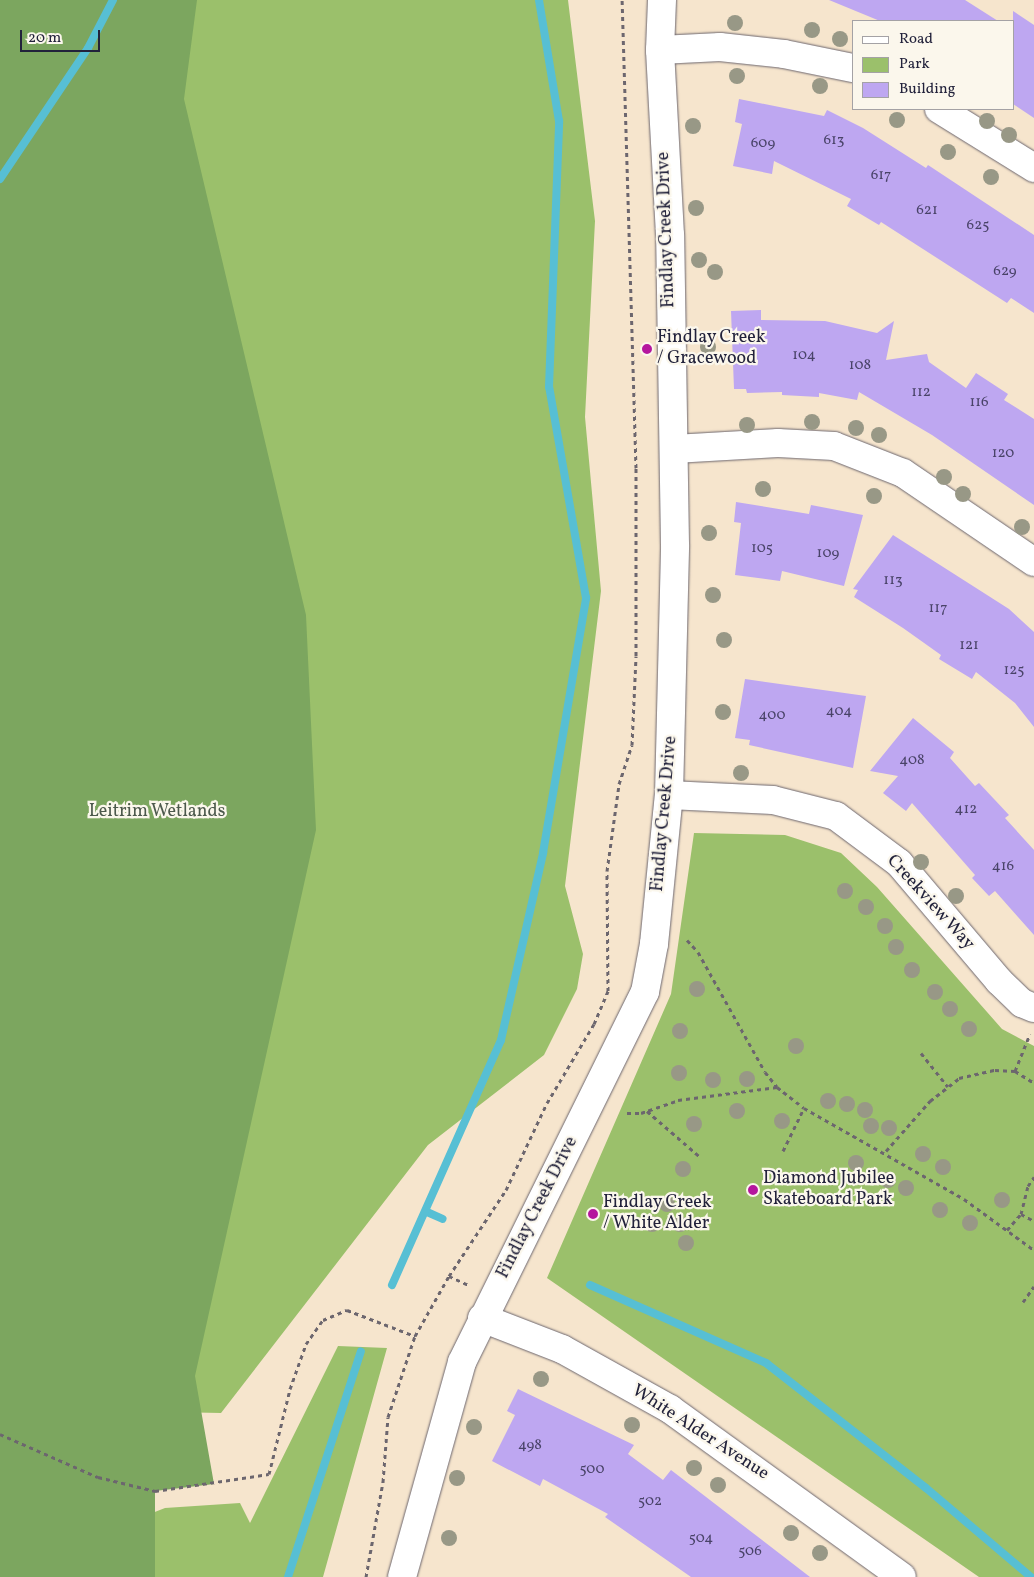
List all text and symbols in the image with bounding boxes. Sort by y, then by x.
scale bar [22,20,102,52]
legend [852,20,1014,110]
text: 20 m [28,28,61,49]
text: Road [899,29,933,50]
text: Park [899,54,930,75]
text: Building [899,79,955,100]
house number: 613 [823,132,845,150]
house number: 609 [751,135,775,153]
street label: Findlay Creek Drive [653,151,681,309]
house number: 617 [871,167,891,185]
house number: 621 [916,202,938,220]
house number: 625 [967,217,989,235]
house number: 629 [993,263,1017,281]
place label: Findlay Creek / Gracewood [657,328,766,370]
marker: Findlay Creek / Gracewood [641,343,653,355]
house number: 104 [792,347,816,365]
house number: 108 [849,357,871,375]
house number: 112 [911,384,931,402]
house number: 116 [969,394,989,412]
house number: 120 [992,445,1014,463]
house number: 105 [751,540,773,558]
house number: 109 [817,545,839,563]
house number: 113 [883,572,903,590]
house number: 117 [929,600,947,618]
house number: 121 [959,637,979,655]
house number: 125 [1003,662,1025,680]
house number: 404 [826,703,852,721]
house number: 400 [759,707,785,725]
street label: Findlay Creek Drive [647,735,683,893]
house number: 408 [899,752,925,770]
park label: Leitrim Wetlands [88,801,226,823]
house number: 412 [955,801,977,819]
street label: Creekview Way [881,850,979,956]
house number: 416 [992,858,1014,876]
street label: Findlay Creek Drive [493,1133,583,1283]
place label: Diamond Jubilee Skateboard Park [763,1169,894,1212]
marker: Diamond Jubilee Skateboard Park [747,1184,759,1196]
place label: Findlay Creek / White Alder [603,1193,712,1236]
marker: Findlay Creek / White Alder [587,1208,599,1220]
street label: White Alder Avenue [627,1381,773,1485]
house number: 498 [518,1437,542,1455]
house number: 500 [579,1461,605,1479]
house number: 502 [638,1493,662,1511]
house number: 504 [689,1530,713,1548]
house number: 506 [738,1543,762,1561]

